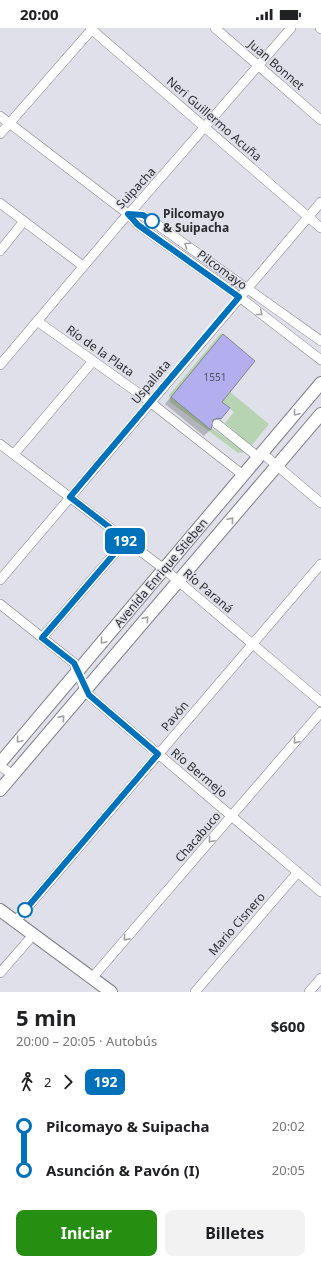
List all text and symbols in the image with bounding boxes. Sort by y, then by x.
text: 20:00 [20,4,59,24]
street label: Juan Bonnet [244,35,308,94]
street label: Neri Guillermo Acuña [163,73,265,165]
street label: Suipacha [112,163,159,212]
place label: Pilcomayo & Suipacha [163,205,229,236]
marker: Pilcomayo & Suipacha [144,213,160,229]
one-way arrow [184,243,191,250]
street label: Pilcomayo [194,246,251,293]
one-way arrow [255,308,262,315]
street label: Río de la Plata [63,321,138,380]
street label: Uspallata [127,356,174,407]
house number: 1551 [204,370,226,384]
one-way arrow [293,408,300,416]
street label: Avenida Enrique Stieben [110,515,211,631]
one-way arrow [226,517,233,525]
line badge: 192 [102,528,148,554]
text: 192 [113,531,137,550]
street label: Río Paraná [180,565,237,617]
one-way arrow [142,616,149,624]
one-way arrow [101,636,108,643]
street label: Pavón [157,697,192,734]
one-way arrow [57,715,64,722]
one-way arrow [17,735,24,742]
one-way arrow [293,736,300,744]
street label: Río Bermejo [168,744,231,801]
street label: Chacabuco [171,808,224,866]
one-way arrow [209,835,216,842]
street label: Mario Cisnero [204,888,269,959]
unlabelled marker [17,902,33,918]
one-way arrow [124,934,131,941]
text: 5 min [16,1002,77,1032]
text: $600 [271,1016,305,1036]
text: 20:00 – 20:05 · Autobús [16,1032,157,1050]
icon: walk [16,1071,38,1093]
icon: forward [57,1071,79,1093]
text: 192 [93,1072,117,1091]
text: 2 [44,1073,51,1091]
text: Pilcomayo & Suipacha [46,1116,209,1136]
text: 20:02 [272,1117,305,1135]
text: Asunción & Pavón (I) [46,1160,200,1180]
text: 20:05 [272,1161,305,1179]
button: Iniciar [16,1210,157,1256]
button: Billetes [165,1210,305,1256]

